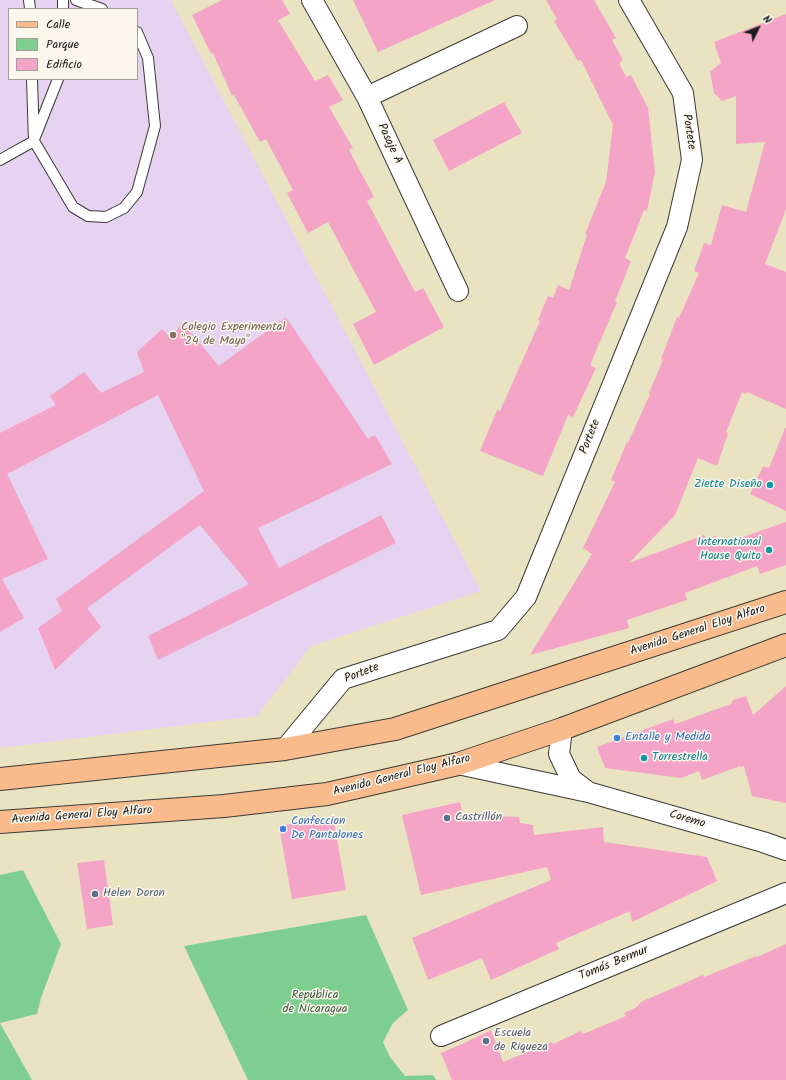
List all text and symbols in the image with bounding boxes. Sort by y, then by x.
legend [8,8,138,80]
north arrow [738,8,778,48]
text: N [758,11,776,28]
text: Calle [46,15,70,34]
text: Parque [46,35,79,54]
text: Edificio [46,55,82,74]
street label: Portete [678,113,698,151]
street label: Pasaje A [373,121,405,167]
place label: Colegio Experimental "24 de Mayo" [181,321,285,349]
marker: Colegio Experimental "24 de Mayo" [168,330,178,340]
street label: Portete [578,418,604,456]
place label: Ziette Diseño [694,478,762,492]
marker: Ziette Diseño [765,480,775,490]
place label: International House Quito [697,536,761,564]
marker: International House Quito [764,545,774,555]
street label: Avenida General Eloy Alfaro [629,602,767,660]
street label: Portete [343,661,381,687]
place label: Entalle y Medida [625,731,711,745]
marker: Entalle y Medida [612,733,622,743]
place label: Torrestrella [652,751,708,765]
street label: Avenida General Eloy Alfaro [332,752,472,800]
marker: Torrestrella [639,753,649,763]
street label: Avenida General Eloy Alfaro [11,804,153,828]
street label: Coremo [667,808,707,832]
place label: Castrillón [455,811,502,825]
marker: Castrillón [442,813,452,823]
place label: Confeccion De Pantalones [291,815,363,843]
marker: Confeccion De Pantalones [278,824,288,834]
place label: Helen Doron [103,887,165,901]
marker: Helen Doron [90,889,100,899]
street label: Tomás Bermur [577,944,651,984]
park label: República de Nicaragua [283,989,347,1017]
place label: Escuela de Riqueza [494,1027,548,1055]
marker: Escuela de Riqueza [481,1036,491,1046]

